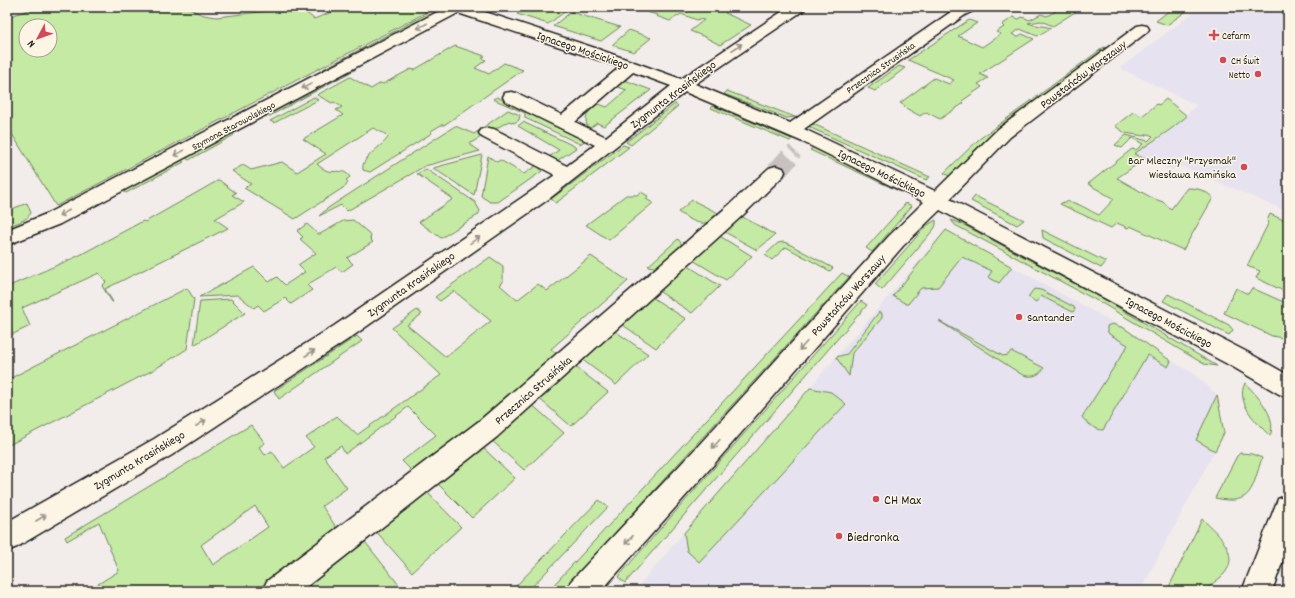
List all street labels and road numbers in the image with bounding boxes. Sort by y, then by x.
street label: Ignacego Mościckiego [534,28,631,75]
street label: Powstańców Warszawy [1037,36,1132,113]
street label: Przecznica Strusińska [844,39,919,98]
street label: Zygmunta Krasińskiego [627,57,720,133]
street label: Szymona Starowolskiego [190,99,279,155]
street label: Ignacego Mościckiego [834,146,928,203]
street label: Zygmunta Krasińskiego [365,249,459,322]
street label: Powstańców Warszawy [808,251,891,341]
street label: Ignacego Mościckiego [1122,293,1215,353]
street label: Przecznica Strusińska [491,352,577,430]
street label: Zygmunta Krasińskiego [91,427,189,495]

